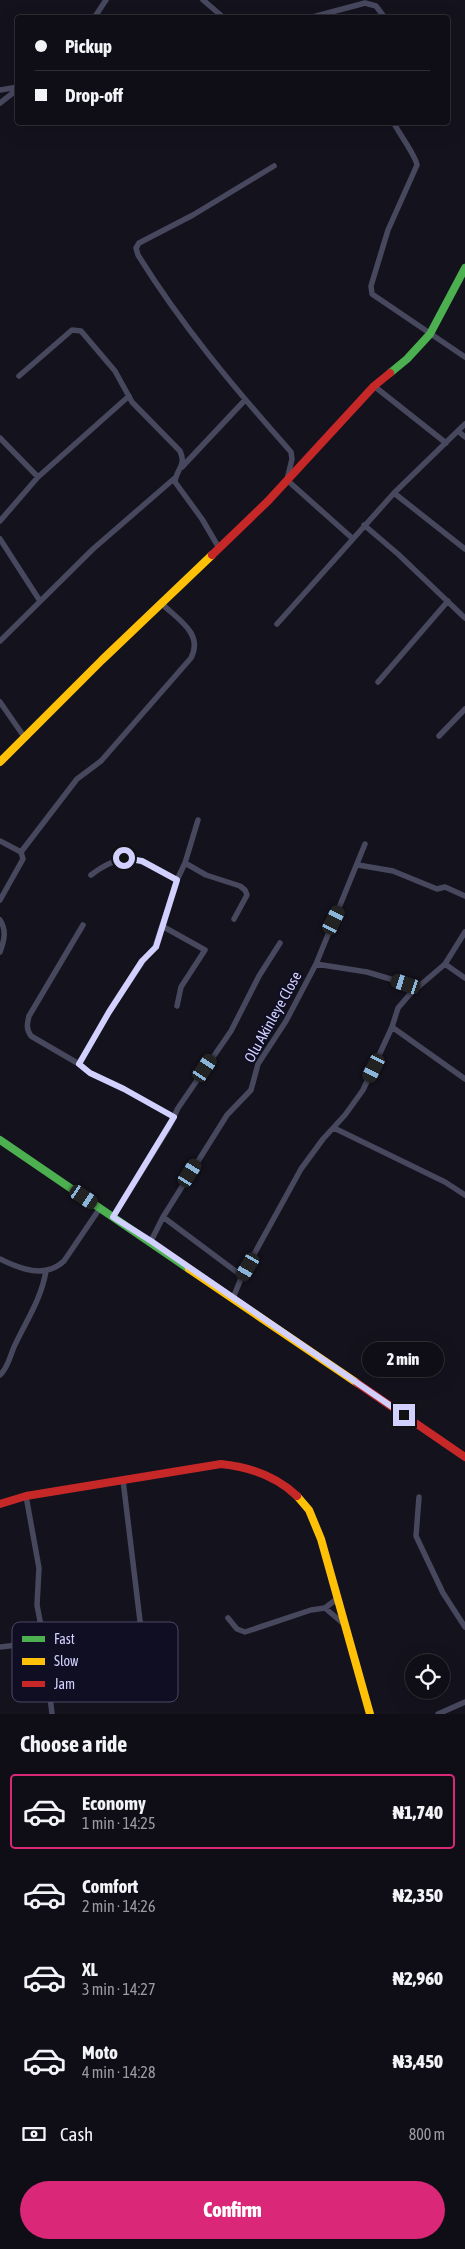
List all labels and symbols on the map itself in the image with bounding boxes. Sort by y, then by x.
route start [113,847,135,869]
car [320,903,347,937]
street label: Olu Akinleye Close [241,968,305,1065]
car [389,972,422,996]
car [190,1051,219,1085]
car [360,1051,387,1085]
car [175,1156,204,1190]
car [67,1182,100,1212]
car [234,1250,261,1284]
callout: 2 min [363,1342,445,1378]
route end [393,1404,415,1426]
legend [12,1622,178,1702]
text: Fast [54,1631,75,1647]
text: Slow [54,1653,79,1669]
text: Jam [54,1676,75,1692]

